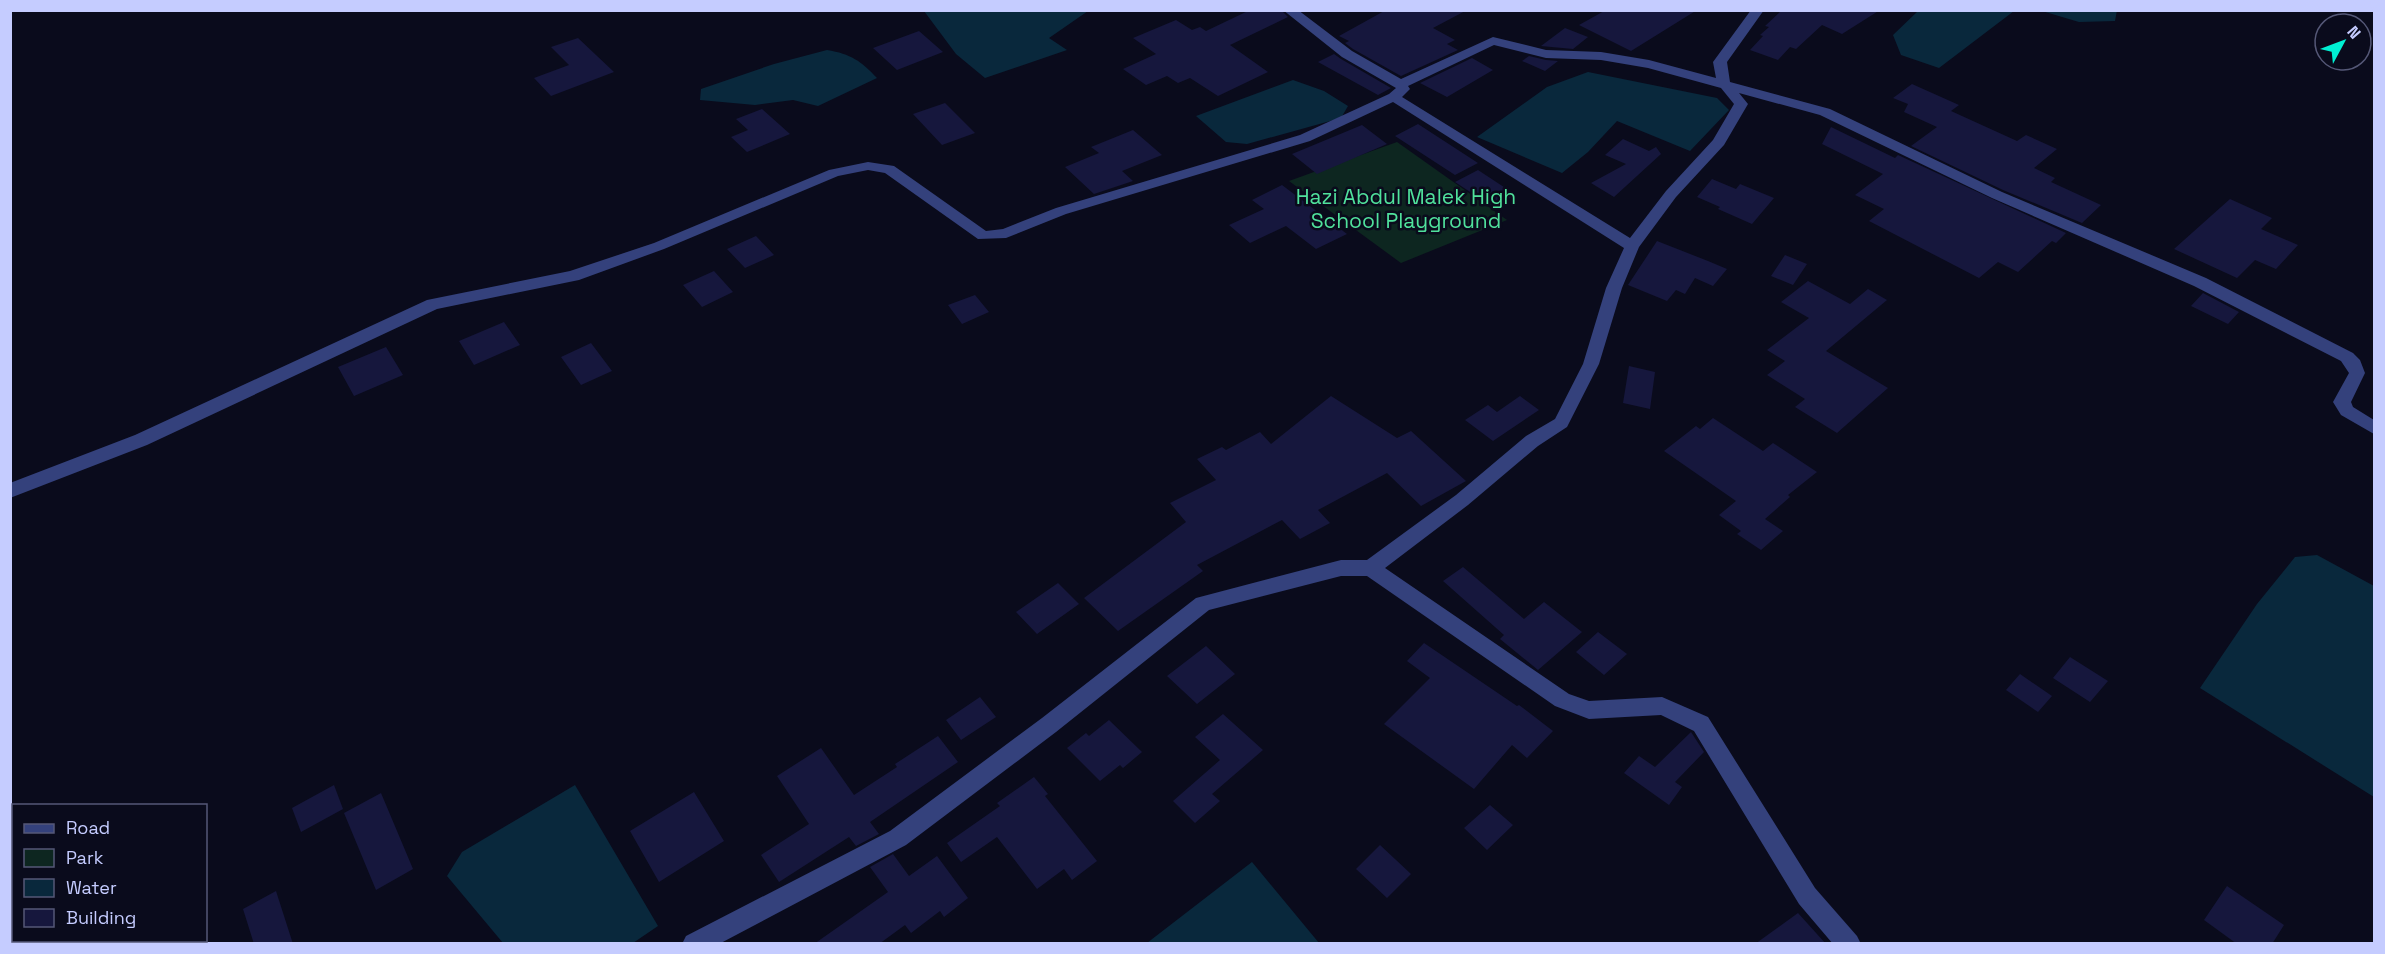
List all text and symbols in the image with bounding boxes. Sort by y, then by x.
north arrow [2313,12,2373,72]
text: N [2342,22,2365,43]
park label: Hazi Abdul Malek High School Playground [1296,183,1516,234]
legend [12,804,207,942]
text: Road [66,816,110,839]
text: Park [66,846,104,869]
text: Water [66,876,117,899]
text: Building [66,906,136,929]

